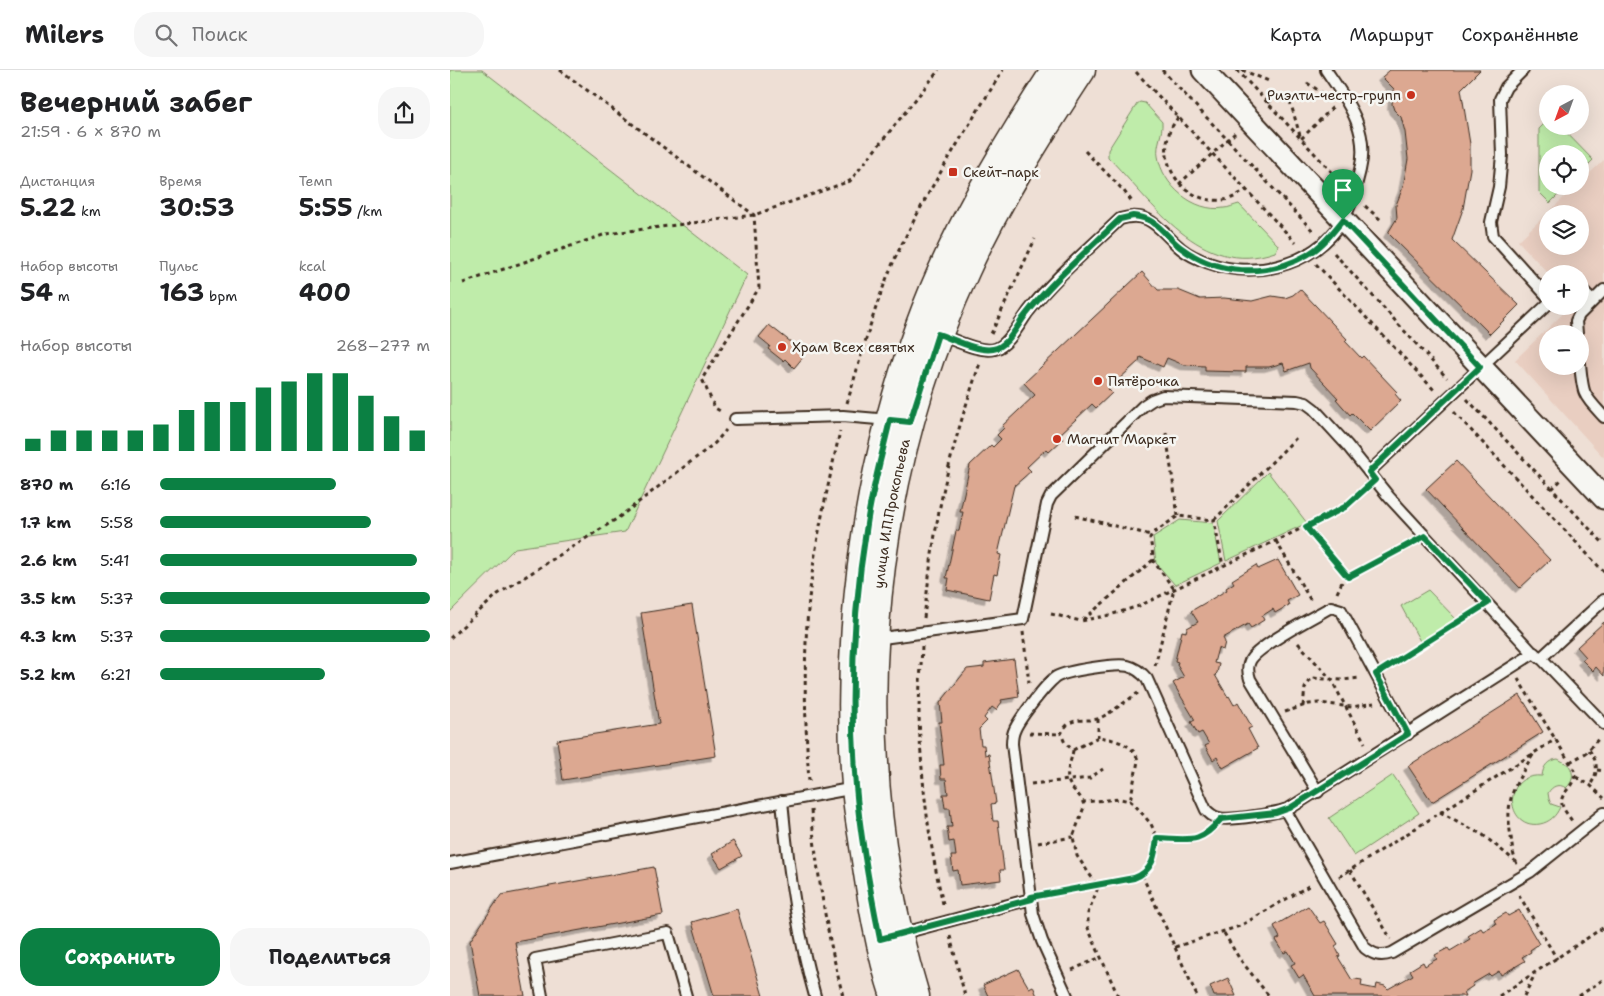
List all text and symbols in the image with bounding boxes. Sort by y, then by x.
search box [134,12,484,57]
text: Milers [25,19,104,51]
icon: search [152,21,180,49]
text: Поиск [192,22,248,47]
text: Карта [1270,23,1321,47]
text: Маршрут [1349,23,1433,47]
text: Сохранённые [1461,23,1579,47]
text: Вечерний забег [20,83,252,121]
north arrow [1539,85,1589,135]
map controls [1539,85,1589,375]
place label: Риэлти-честр-групп [1267,86,1401,104]
button: share [378,87,430,139]
marker: Риэлти-честр-групп [1405,89,1417,101]
text: 21:59 · 6 × 870 m [20,121,161,142]
button: locate [1539,145,1589,195]
place label: Скейт-парк [963,163,1039,181]
marker: Скейт-парк [947,166,959,178]
pin [1322,169,1364,220]
text: Дистанция [20,172,95,190]
text: Время [159,172,202,190]
text: Темп [299,172,333,190]
icon: arrive [1329,176,1357,204]
text: 5.22 [20,190,76,224]
text: 30:53 [159,190,235,224]
text: 5:55 [299,190,353,224]
text: km [76,202,101,220]
text: /km [353,202,382,220]
button: layers [1539,205,1589,255]
text: Набор высоты [20,257,118,275]
text: Пульс [159,257,199,275]
text: kcal [299,257,326,275]
button: + [1539,265,1589,315]
text: 54 [20,275,53,309]
text: 163 [159,275,204,309]
text: 400 [299,275,351,309]
text: m [53,287,70,305]
text: bpm [204,287,237,305]
button: − [1539,325,1589,375]
text: Набор высоты [20,335,132,356]
text: 268–277 m [336,335,430,356]
place label: Храм Всех святых [792,338,914,356]
marker: Храм Всех святых [776,341,788,353]
place label: Пятёрочка [1108,372,1179,390]
marker: Пятёрочка [1092,375,1104,387]
place label: Магнит Маркет [1067,430,1177,448]
marker: Магнит Маркет [1051,433,1063,445]
street label: улица И.П.Прокопьева [869,436,914,589]
text: 870 m [20,474,73,495]
text: 6:16 [100,474,131,495]
text: 1.7 km [20,512,71,533]
text: 5:58 [100,512,134,533]
text: 2.6 km [20,550,77,571]
text: 5:41 [100,550,130,571]
text: 3.5 km [20,588,76,609]
text: 5:37 [100,588,134,609]
text: 4.3 km [20,626,76,647]
text: 5:37 [100,626,134,647]
text: 5.2 km [20,664,75,685]
text: 6:21 [100,664,131,685]
button: Сохранить [20,928,220,986]
button: Поделиться [230,928,430,986]

